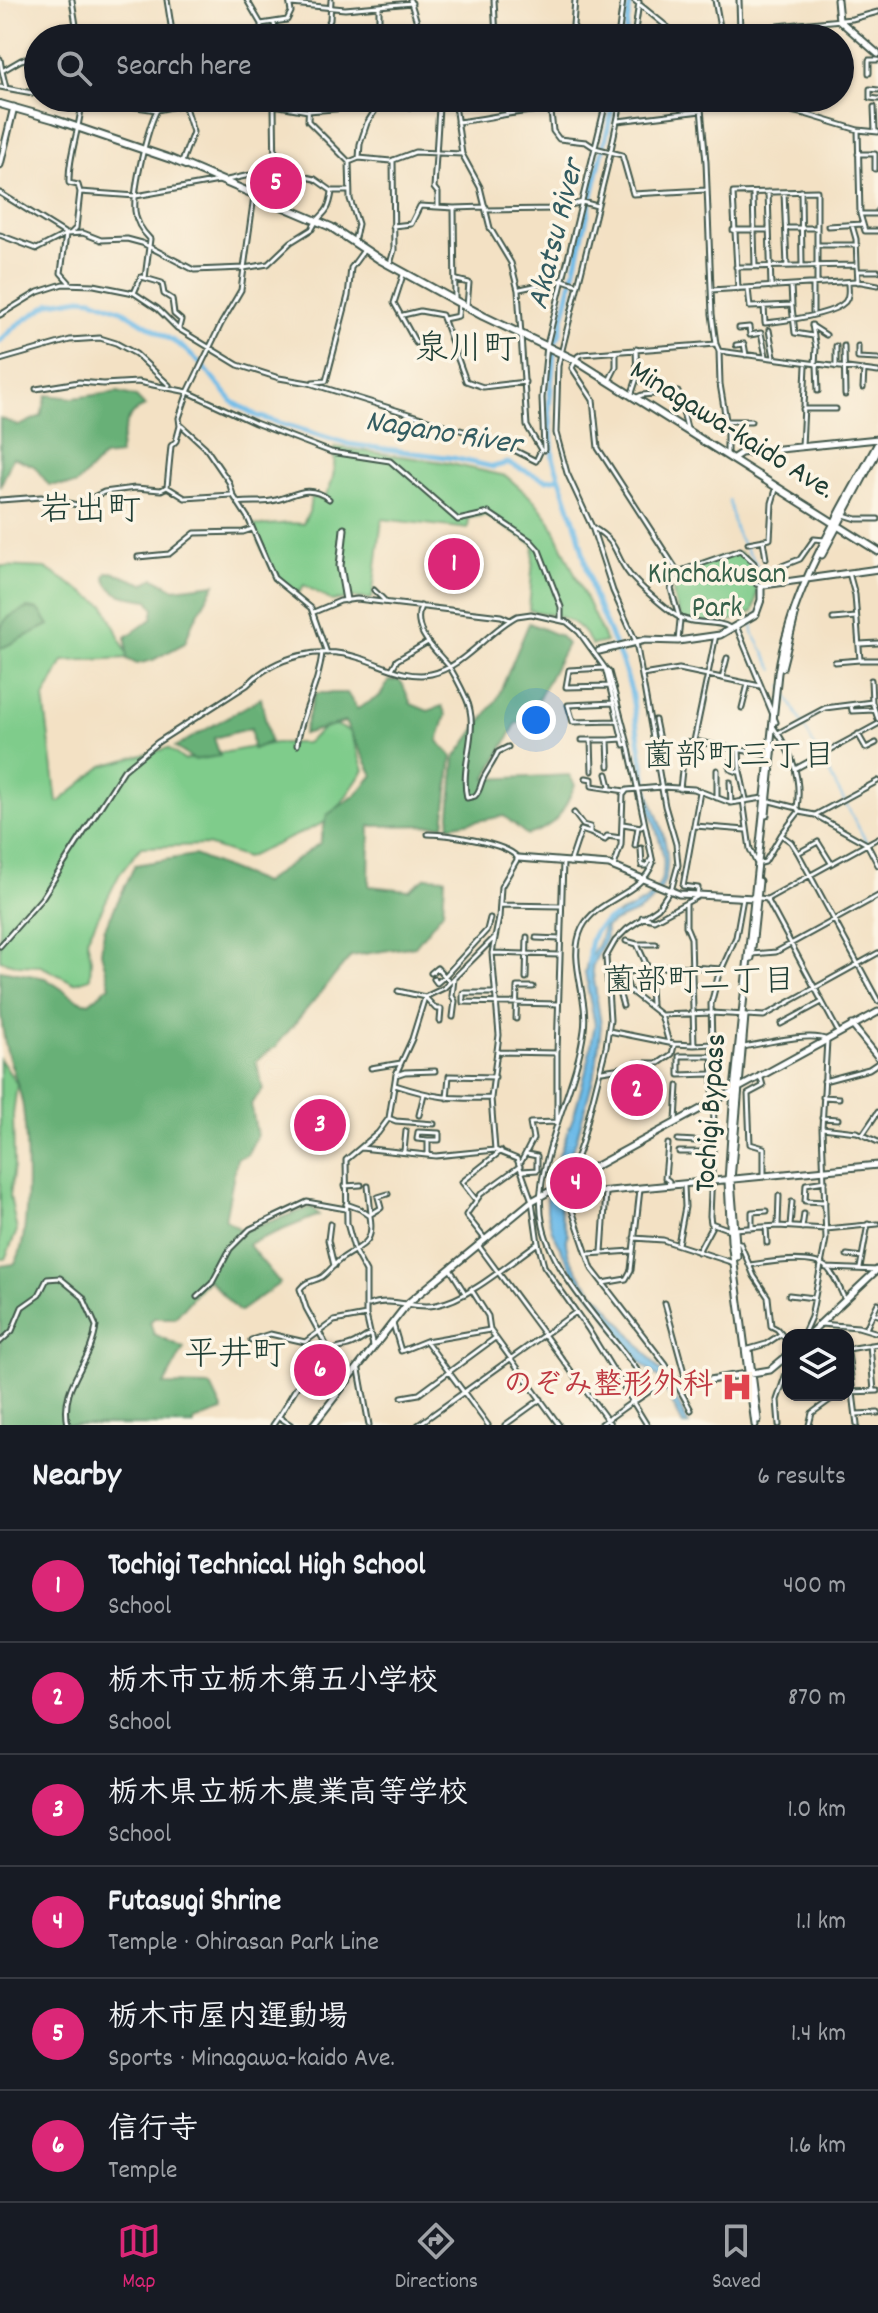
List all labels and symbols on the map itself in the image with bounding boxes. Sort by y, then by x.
water label: Akatsu River [517,152,600,315]
pin: 5 [250,153,302,213]
district label: 泉川町 [415,327,517,376]
street label: Minagawa-kaido Ave. [620,351,842,513]
water label: Nagano River [362,400,527,470]
district label: 岩出町 [39,488,141,537]
pin: 1 [428,534,480,594]
park label: Kinchakusan Park [648,555,786,632]
your location [516,700,556,740]
district label: 薗部町三丁目 [643,736,835,782]
district label: 薗部町二丁目 [603,961,795,1007]
street label: Tochigi Bypass [686,1032,740,1194]
pin: 2 [611,1060,663,1120]
pin: 3 [294,1095,346,1155]
pin: 4 [550,1153,602,1213]
district label: 平井町 [184,1333,286,1382]
pin: 6 [294,1340,346,1400]
place label: のぞみ整形外科 [503,1366,713,1409]
hospital icon: のぞみ整形外科 [720,1370,754,1404]

